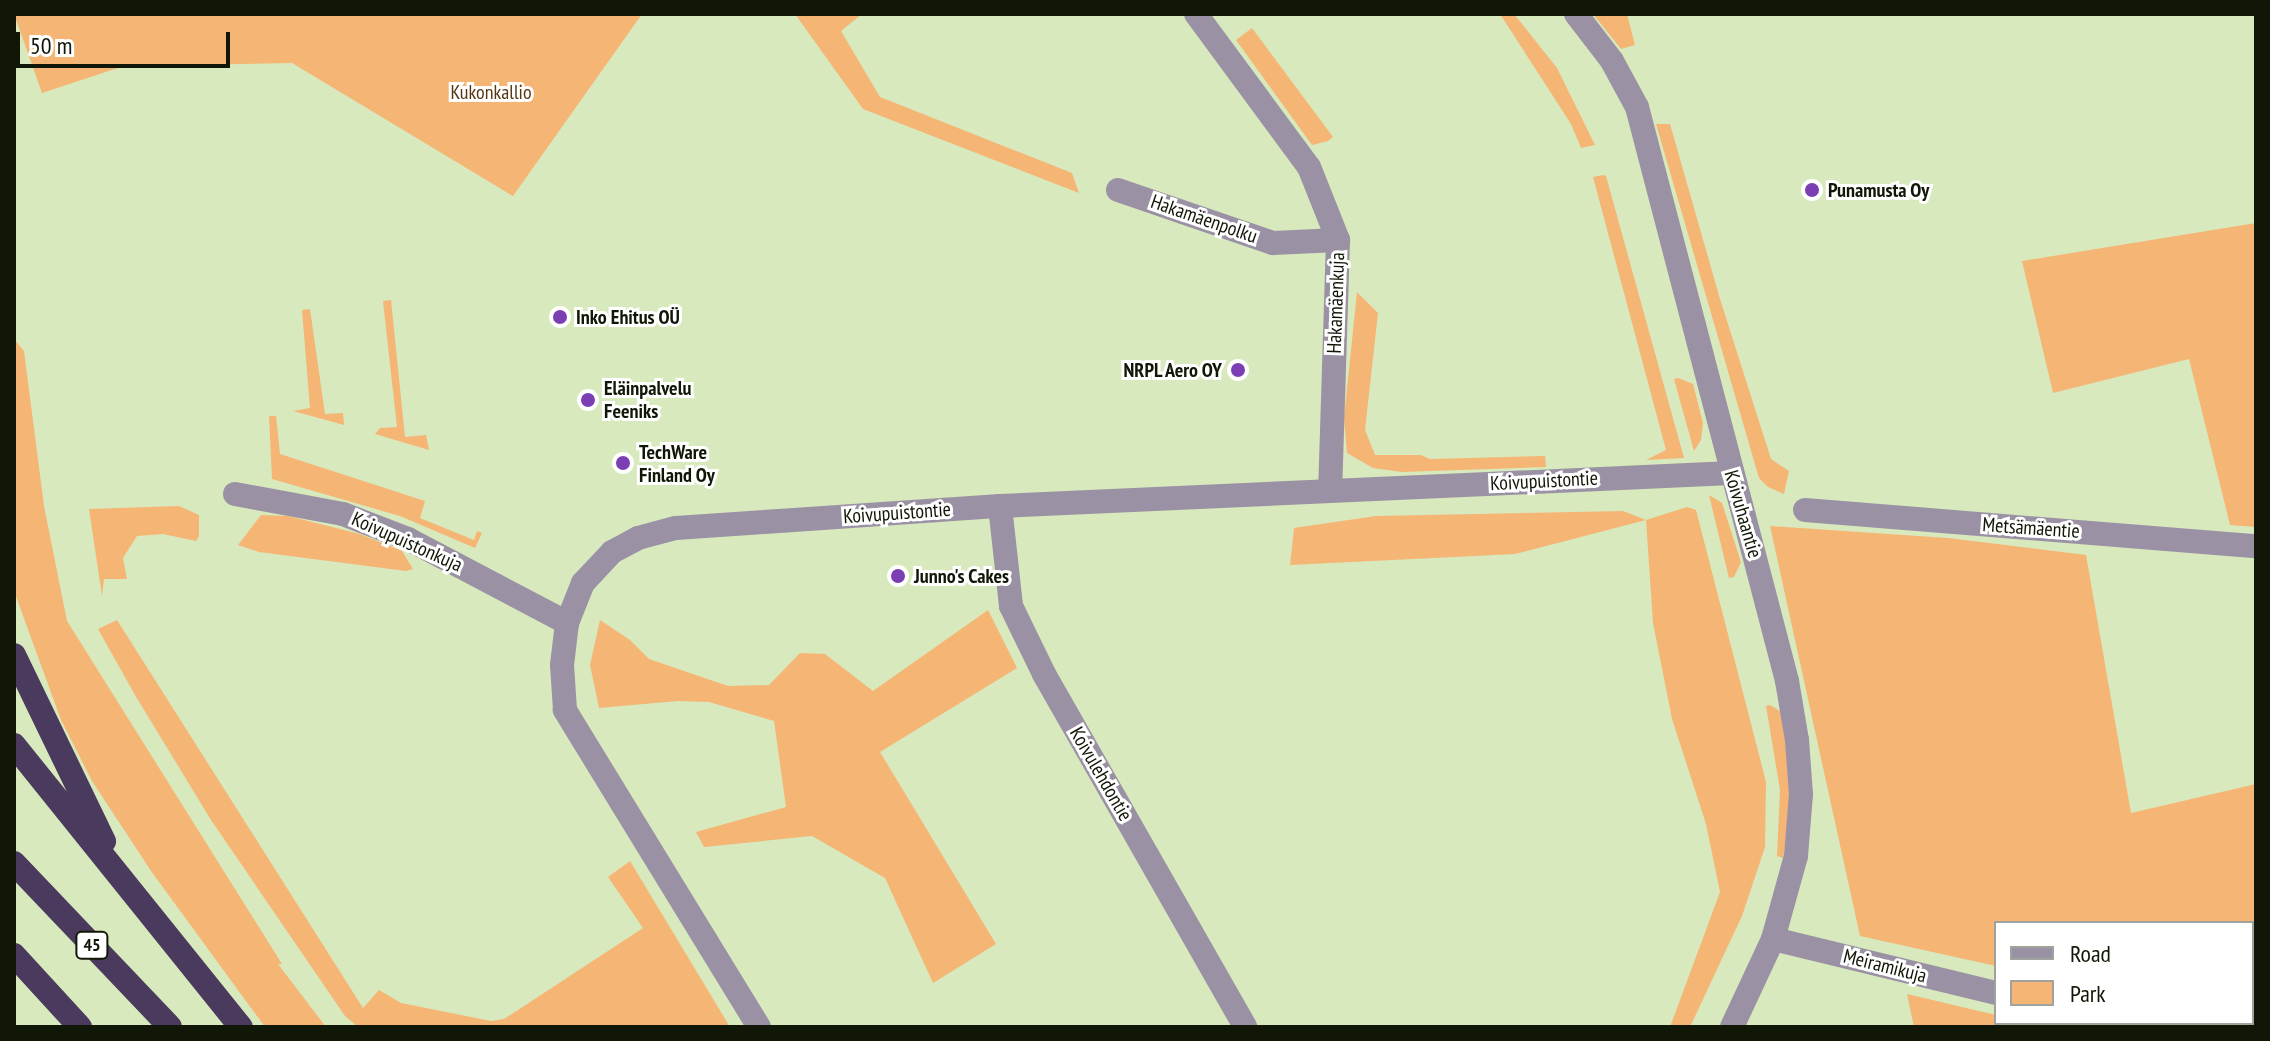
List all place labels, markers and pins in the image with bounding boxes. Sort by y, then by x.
place label: Punamusta Oy [1828,178,1930,202]
marker: Punamusta Oy [1803,181,1821,199]
place label: Inko Ehitus OÜ [576,305,680,329]
marker: Inko Ehitus OÜ [551,308,569,326]
place label: NRPL Aero OY [1122,358,1222,382]
marker: NRPL Aero OY [1229,361,1247,379]
place label: Eläinpalvelu Feeniks [604,376,691,423]
marker: Eläinpalvelu Feeniks [579,391,597,409]
place label: TechWare Finland Oy [639,440,715,487]
marker: TechWare Finland Oy [614,454,632,472]
place label: Junno's Cakes [914,564,1009,588]
marker: Junno's Cakes [889,567,907,585]

